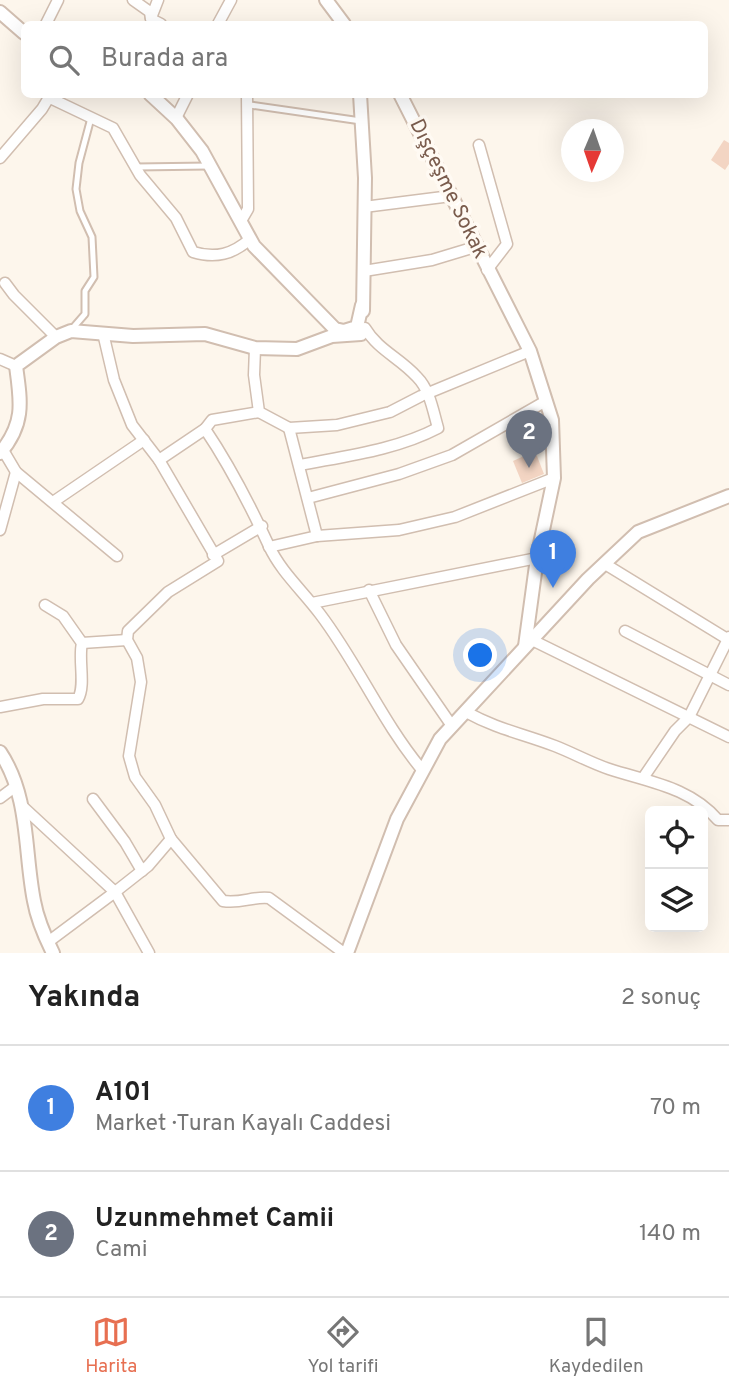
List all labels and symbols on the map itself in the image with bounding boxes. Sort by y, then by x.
street label: Dışçeşme Sokak [403,115,493,263]
north arrow [561,119,624,182]
pin: 2 [506,410,552,468]
pin: 1 [530,530,576,588]
your location [463,638,497,672]

